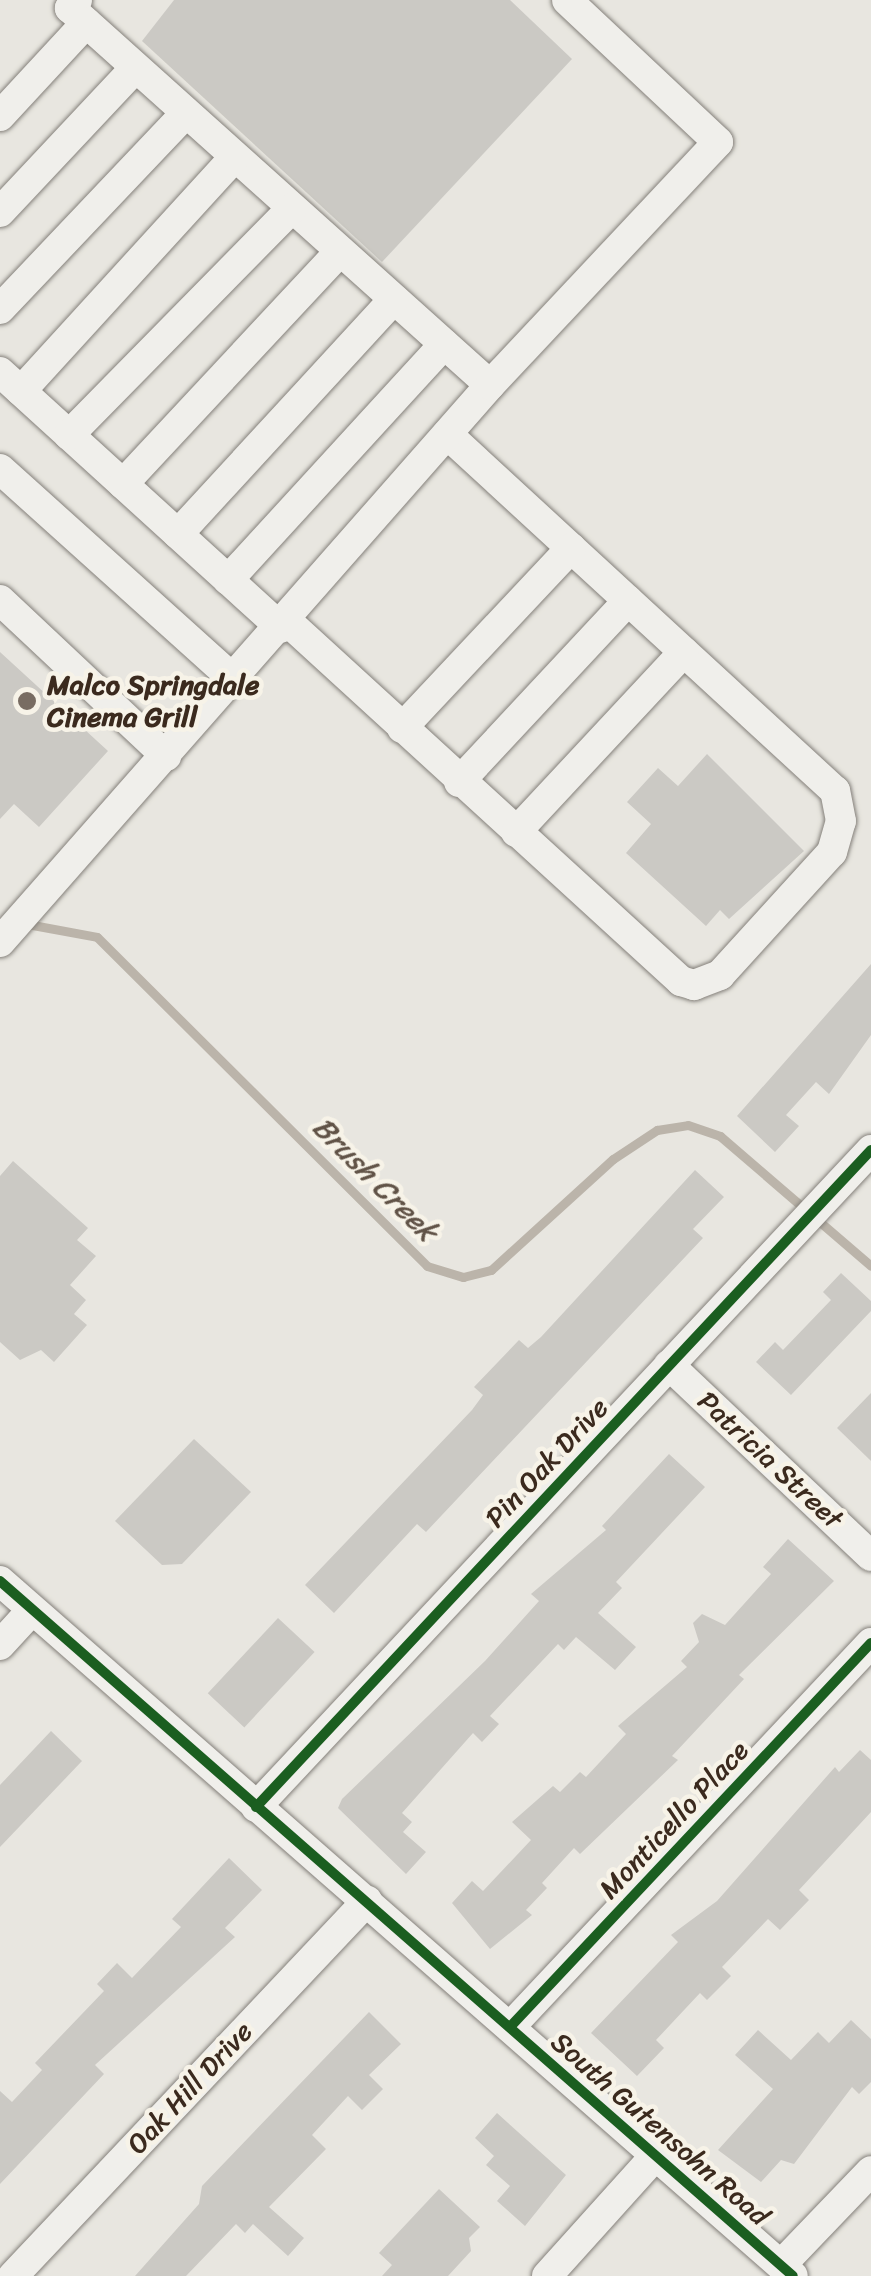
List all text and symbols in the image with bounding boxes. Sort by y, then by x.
place label: Malco Springdale Cinema Grill [47,668,259,734]
marker: Malco Springdale Cinema Grill [16,690,38,712]
water label: Brush Creek [305,1109,445,1249]
street label: Patricia Street [690,1384,850,1536]
street label: Pin Oak Drive [479,1391,615,1535]
street label: Monticello Place [592,1734,756,1906]
street label: Oak Hill Drive [120,2015,260,2161]
street label: South Gutensohn Road [544,2025,776,2233]

